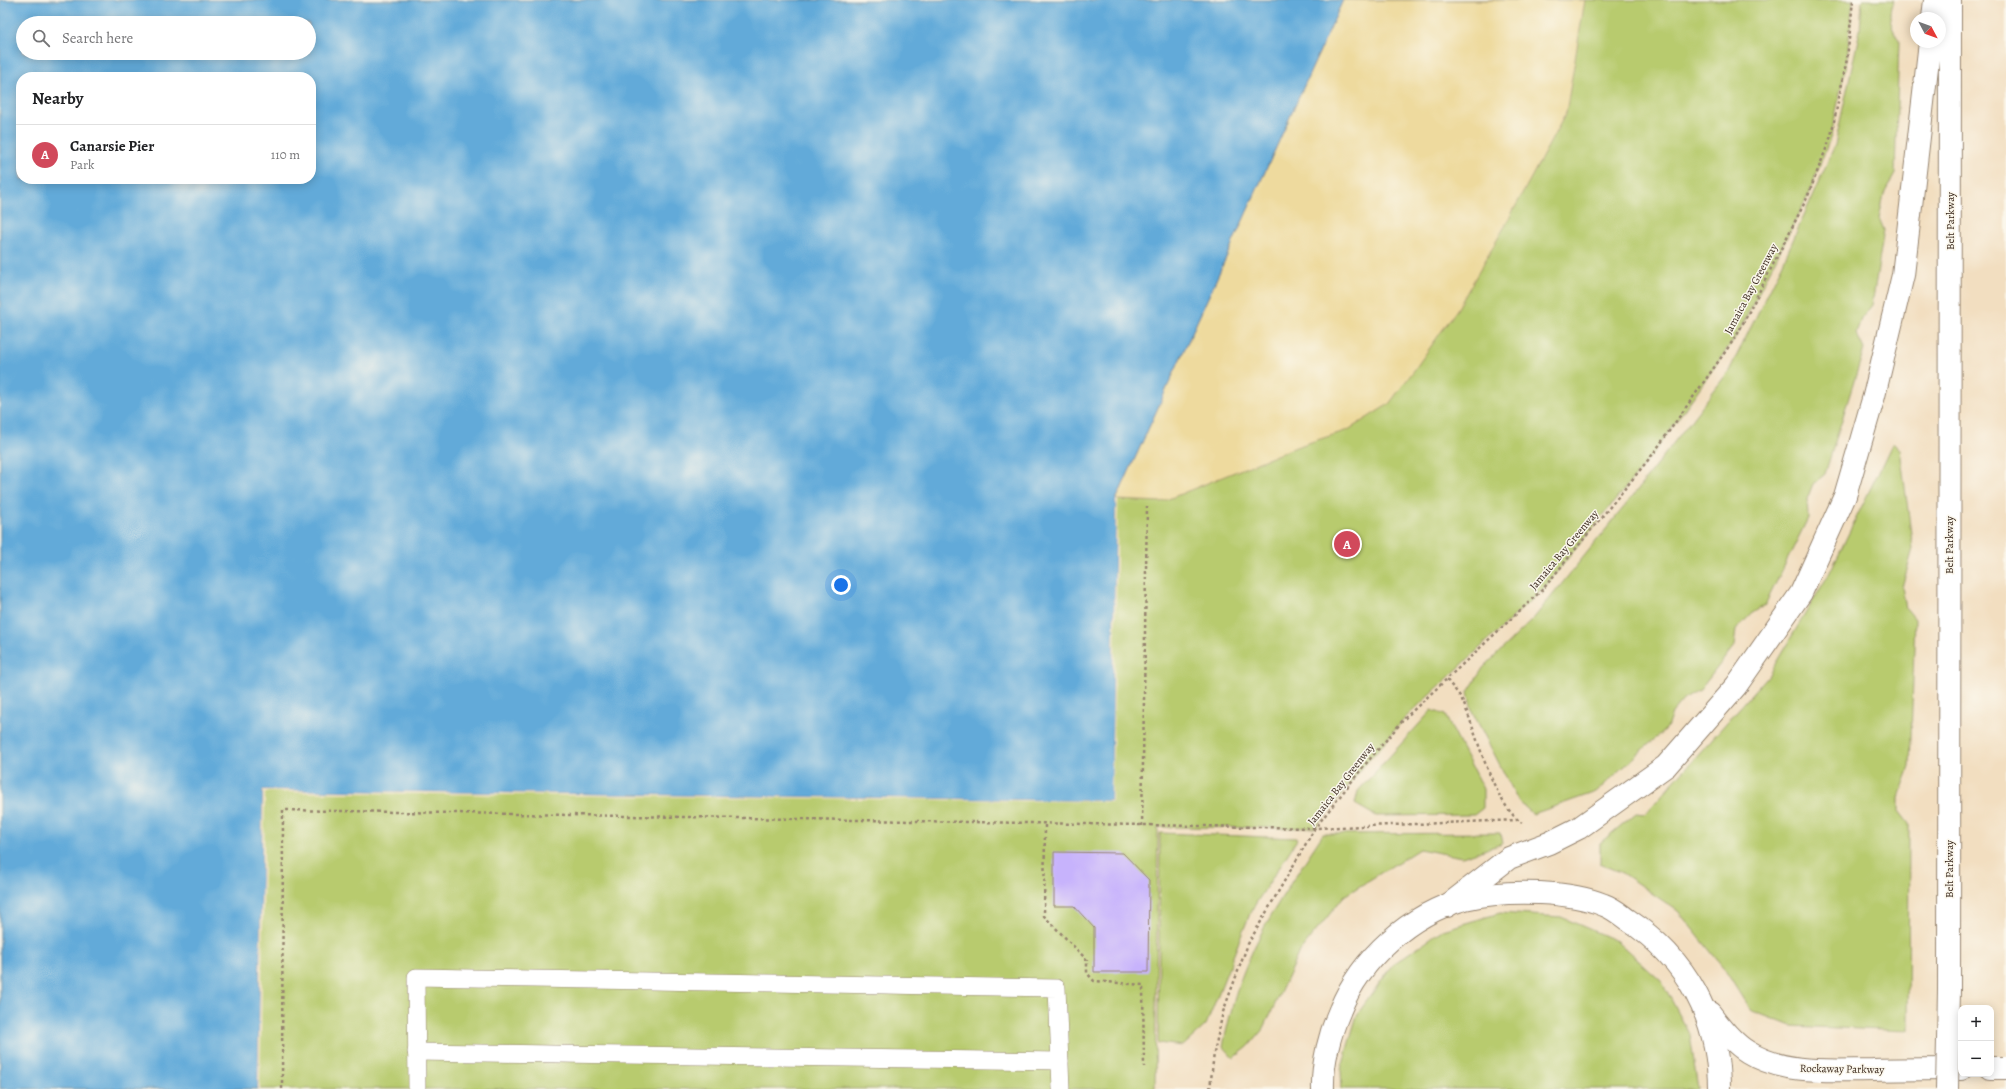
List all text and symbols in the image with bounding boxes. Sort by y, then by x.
north arrow [1910,12,1946,48]
search box [16,16,316,60]
icon: search [30,27,52,49]
text: Search here [62,28,133,48]
text: Nearby [32,87,83,110]
text: Canarsie Pier [70,136,154,156]
text: A [41,146,49,163]
text: 110 m [271,146,300,163]
text: Park [70,156,94,173]
street label: Belt Parkway [1943,192,1958,250]
street label: Jamaica Bay Greenway [1721,241,1781,337]
street label: Jamaica Bay Greenway [1526,507,1602,593]
street label: Belt Parkway [1942,516,1957,574]
pin: A [1334,529,1360,559]
your location [831,575,851,595]
street label: Jamaica Bay Greenway [1304,740,1378,828]
street label: Belt Parkway [1942,840,1957,898]
map controls [1958,1005,1994,1077]
button: + [1958,1005,1994,1041]
button: − [1958,1041,1994,1077]
street label: Rockaway Parkway [1800,1061,1884,1077]

